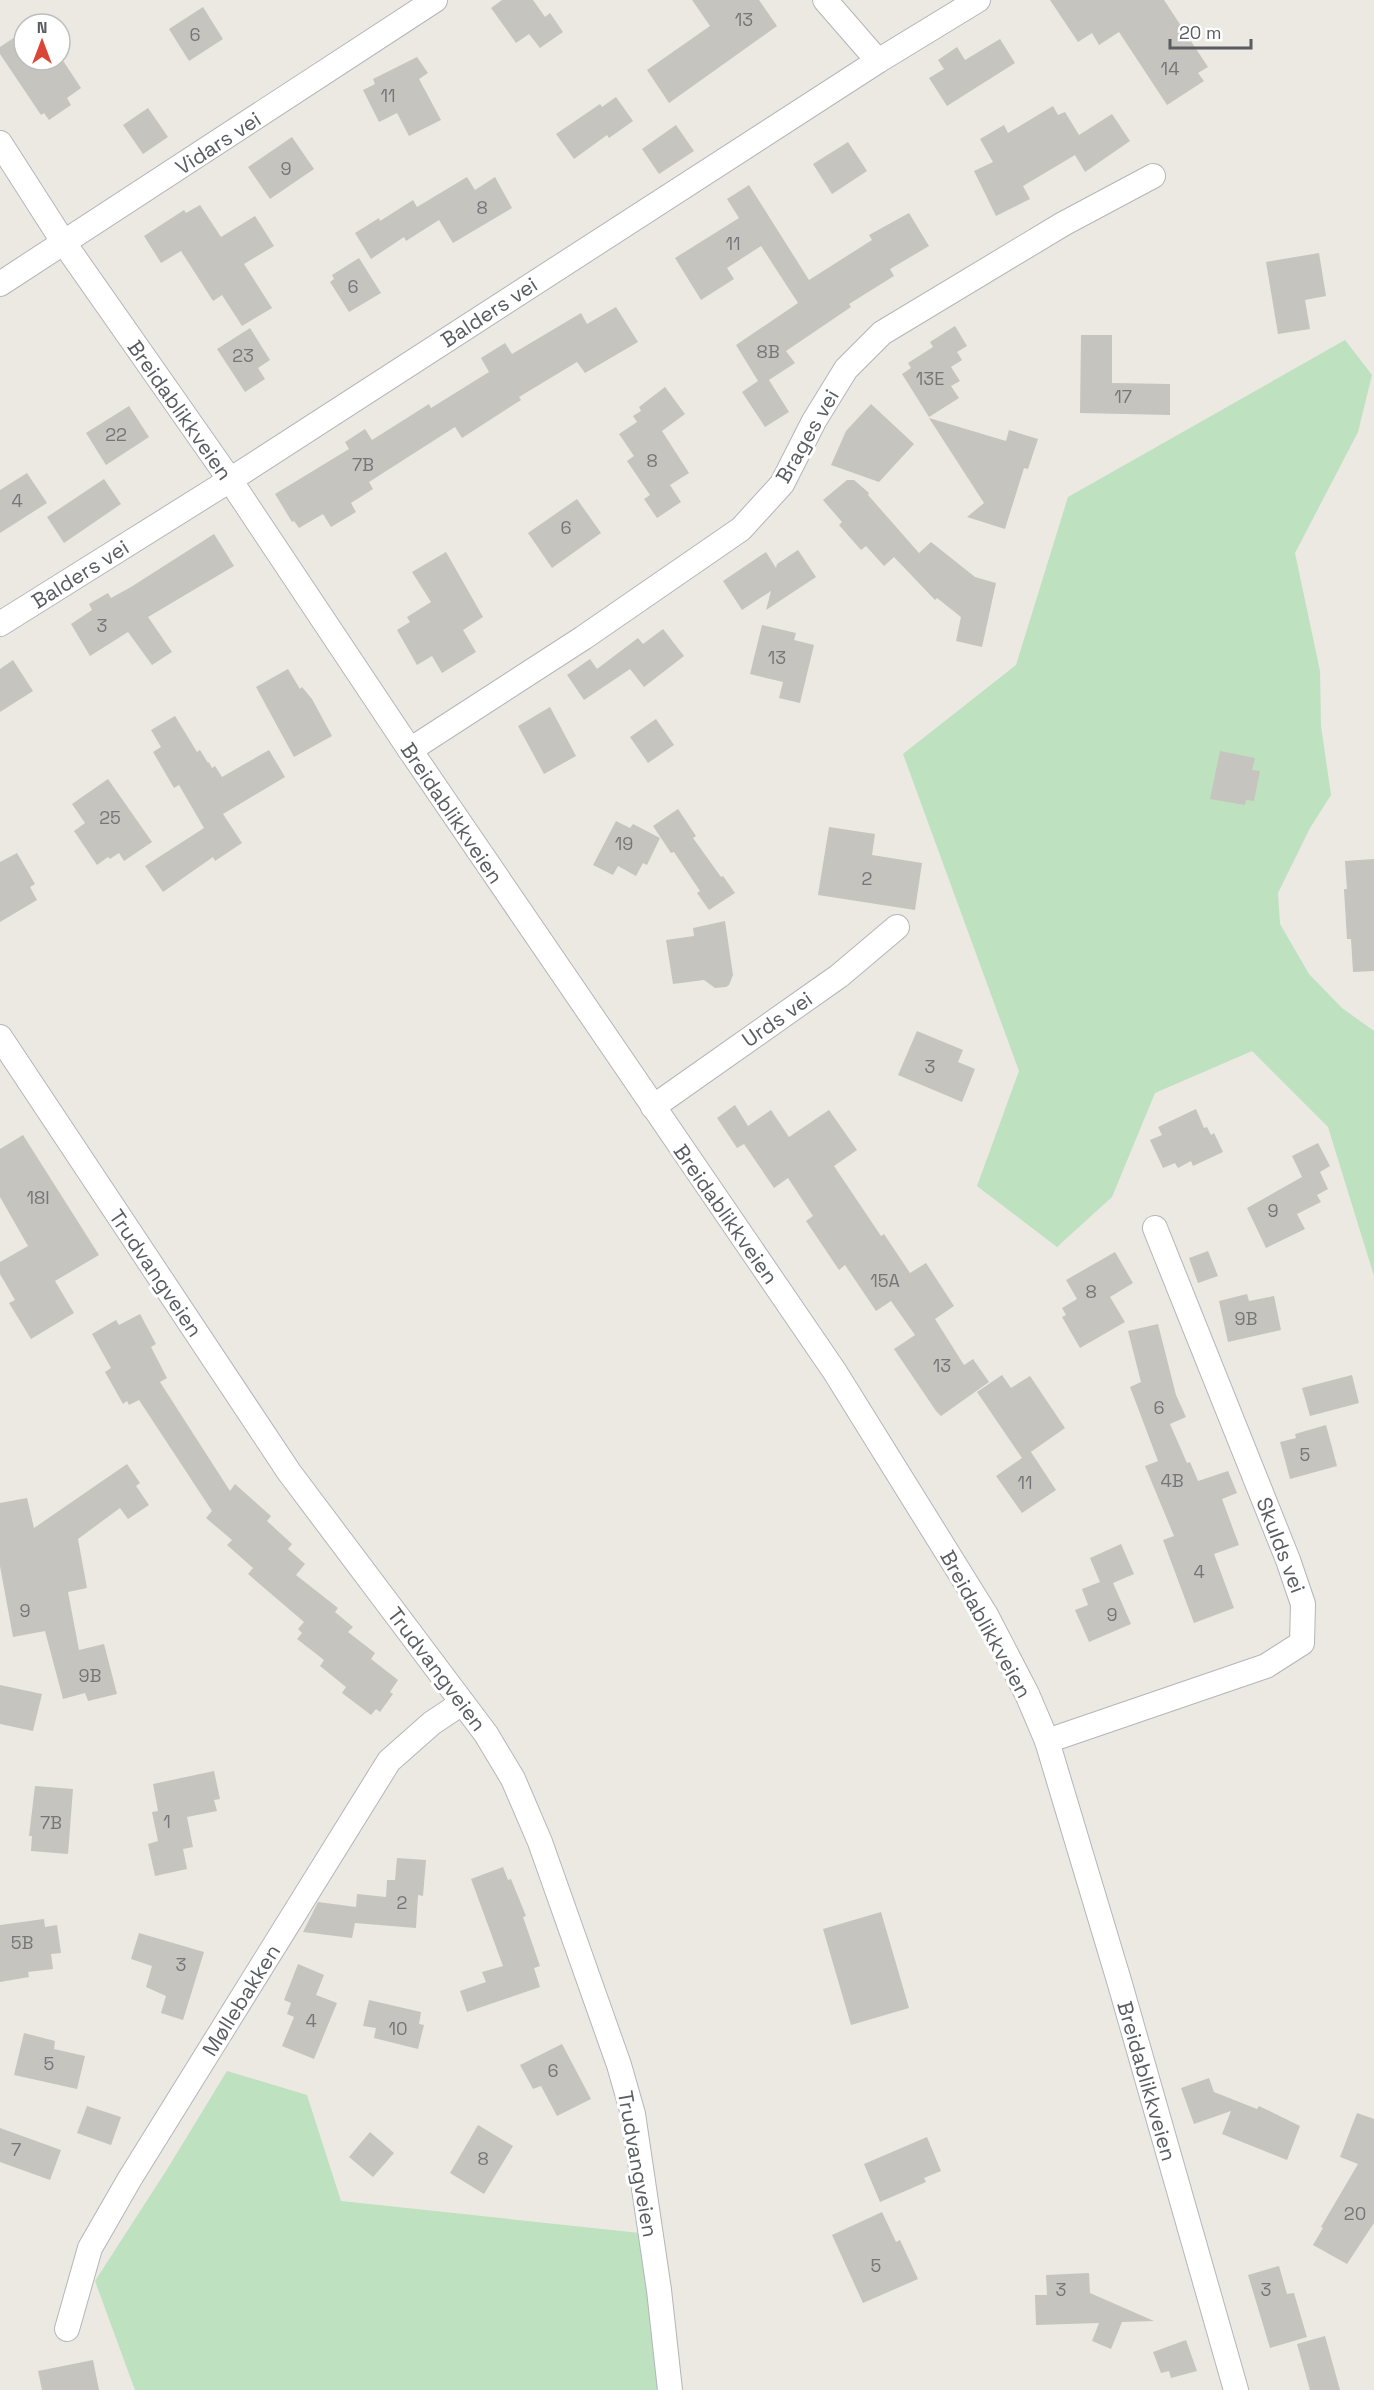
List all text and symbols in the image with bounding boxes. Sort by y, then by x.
house number: 13 [735,8,753,31]
north arrow [12,12,72,72]
scale bar [1170,12,1251,50]
text: N [37,17,47,38]
text: 20 m [1179,21,1222,44]
house number: 6 [189,23,201,46]
house number: 14 [1161,57,1179,80]
house number: 11 [380,84,396,107]
street label: Vidars vei [170,105,266,181]
house number: 9 [280,157,292,180]
house number: 8 [476,196,488,219]
house number: 11 [725,232,741,255]
street label: Balders vei [436,271,542,353]
house number: 6 [347,275,359,298]
street label: Breidablikkveien [122,335,238,485]
house number: 8B [756,340,780,363]
house number: 23 [232,344,254,367]
house number: 13E [916,367,944,390]
street label: Brages vei [769,384,845,488]
house number: 17 [1114,385,1132,408]
house number: 22 [105,423,127,446]
house number: 8 [646,449,658,472]
house number: 7B [352,453,374,476]
house number: 4 [11,489,23,512]
house number: 6 [560,516,572,539]
street label: Balders vei [26,533,134,615]
house number: 3 [97,614,107,637]
house number: 13 [768,646,786,669]
street label: Breidablikkveien [395,737,509,889]
house number: 25 [99,806,121,829]
house number: 19 [615,832,633,855]
house number: 2 [862,867,872,890]
street label: Urds vei [736,985,818,1053]
house number: 3 [925,1055,935,1078]
street label: Breidablikkveien [668,1139,784,1289]
house number: 18I [26,1186,50,1209]
house number: 9 [1267,1199,1279,1222]
street label: Trudvangveien [103,1204,209,1342]
house number: 15A [870,1269,900,1292]
house number: 8 [1085,1280,1097,1303]
house number: 9B [1235,1307,1257,1330]
house number: 13 [933,1354,951,1377]
house number: 6 [1153,1396,1165,1419]
house number: 5 [1300,1443,1310,1466]
house number: 4B [1160,1469,1184,1492]
house number: 11 [1017,1471,1033,1494]
street label: Skulds vei [1250,1493,1312,1597]
street label: Breidablikkveien [934,1545,1038,1703]
house number: 4 [1193,1560,1205,1583]
house number: 9 [19,1599,31,1622]
street label: Trudvangveien [382,1602,492,1736]
house number: 9 [1106,1603,1118,1626]
house number: 9B [79,1664,101,1687]
house number: 1 [163,1810,171,1833]
house number: 7B [40,1811,62,1834]
house number: 2 [397,1891,407,1914]
house number: 5B [11,1931,33,1954]
street label: Møllebakken [196,1939,286,2061]
house number: 3 [176,1953,186,1976]
street label: Breidablikkveien [1111,1998,1183,2164]
house number: 4 [305,2009,317,2032]
house number: 10 [388,2017,408,2040]
house number: 5 [44,2052,54,2075]
house number: 6 [547,2059,559,2082]
street label: Trudvangveien [612,2089,664,2239]
house number: 7 [11,2138,21,2161]
house number: 8 [477,2147,489,2170]
house number: 20 [1344,2202,1366,2225]
house number: 5 [871,2254,881,2277]
house number: 3 [1056,2278,1066,2301]
house number: 3 [1261,2278,1271,2301]

